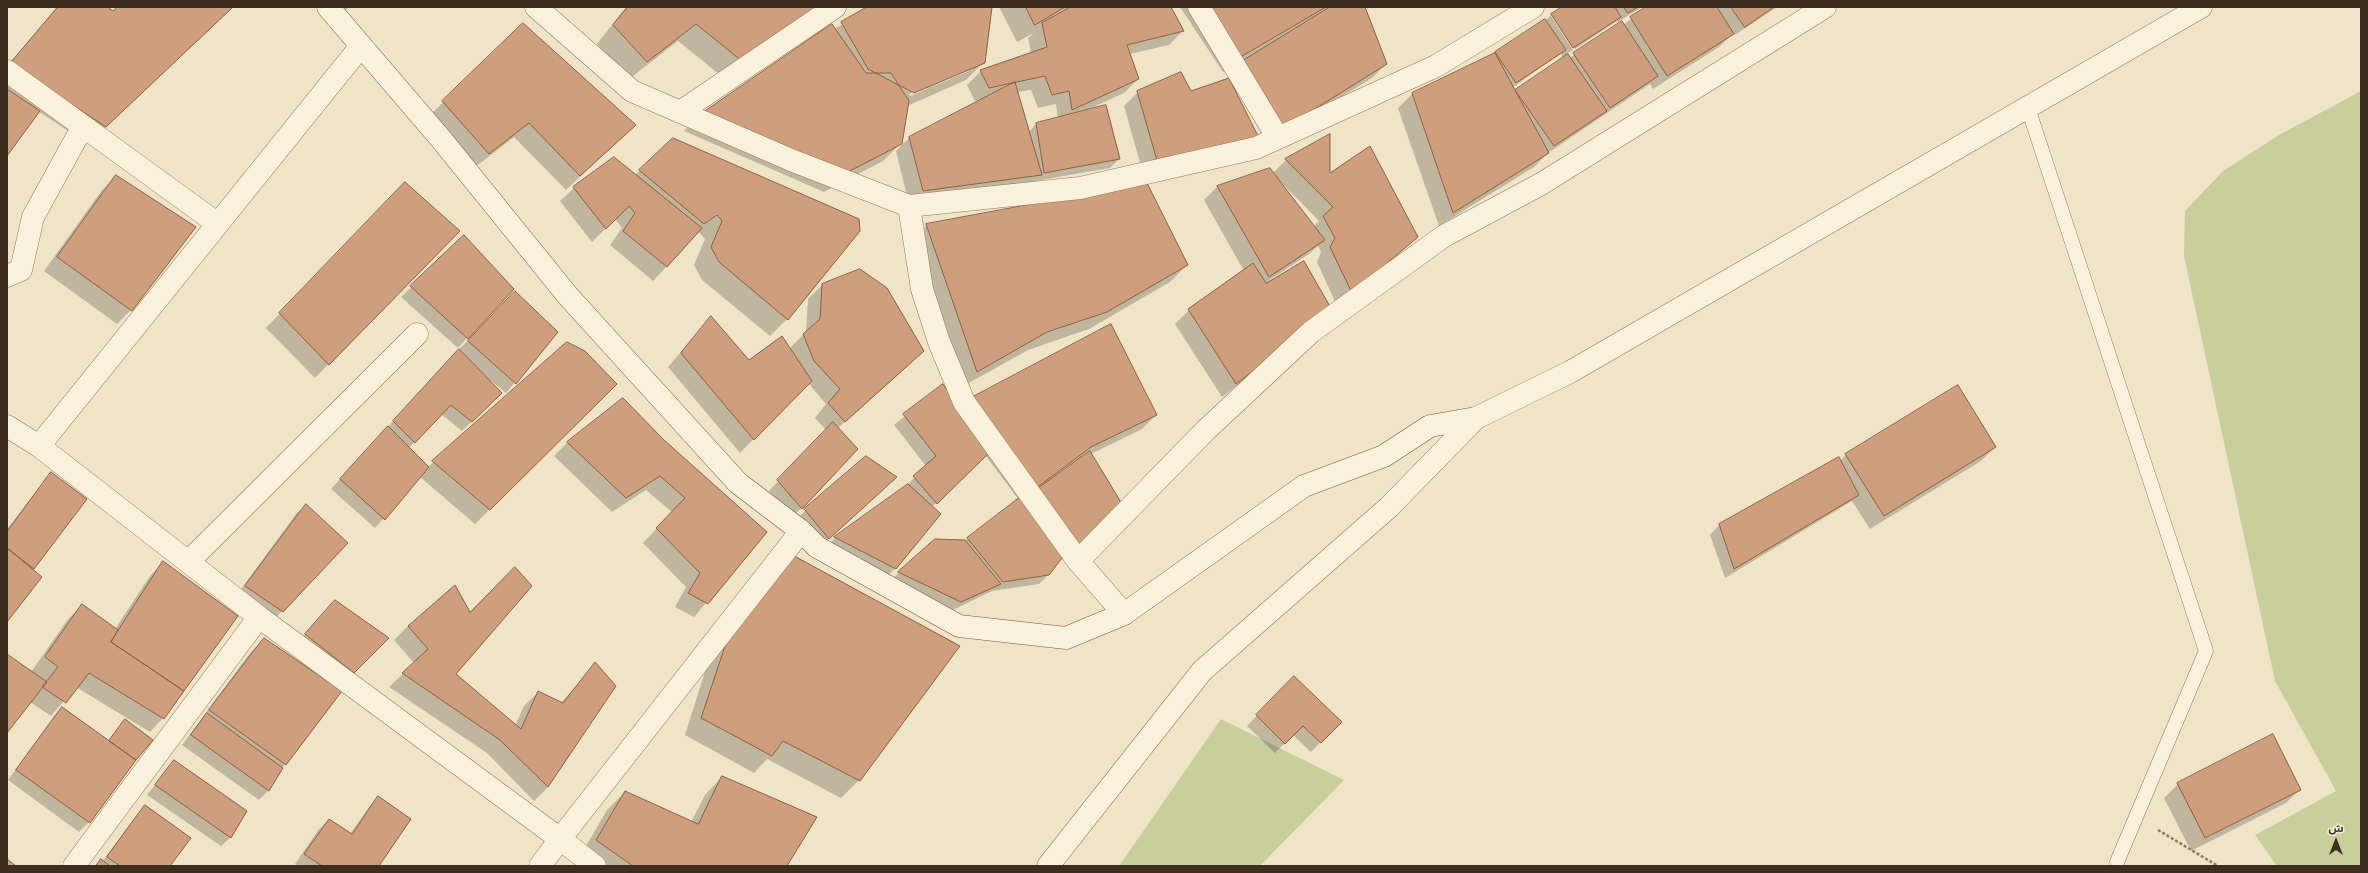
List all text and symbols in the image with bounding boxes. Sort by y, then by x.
text: ش [2328,817,2344,840]
north arrow [2316,821,2356,861]

